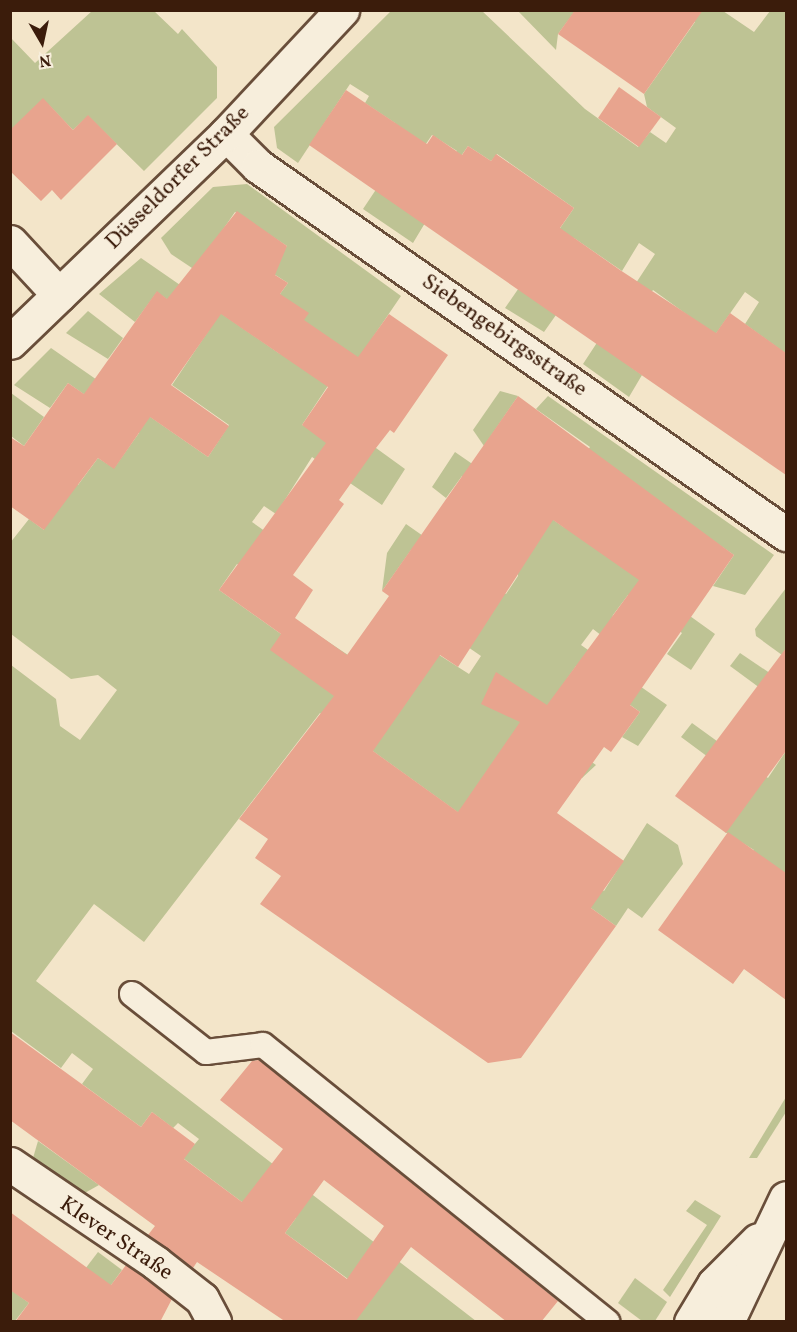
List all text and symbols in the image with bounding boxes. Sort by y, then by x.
north arrow [12,12,72,72]
text: N [37,48,52,72]
street label: Düsseldorfer Straße [100,100,256,256]
street label: Siebengebirgsstraße [416,269,592,403]
street label: Klever Straße [54,1191,178,1287]

